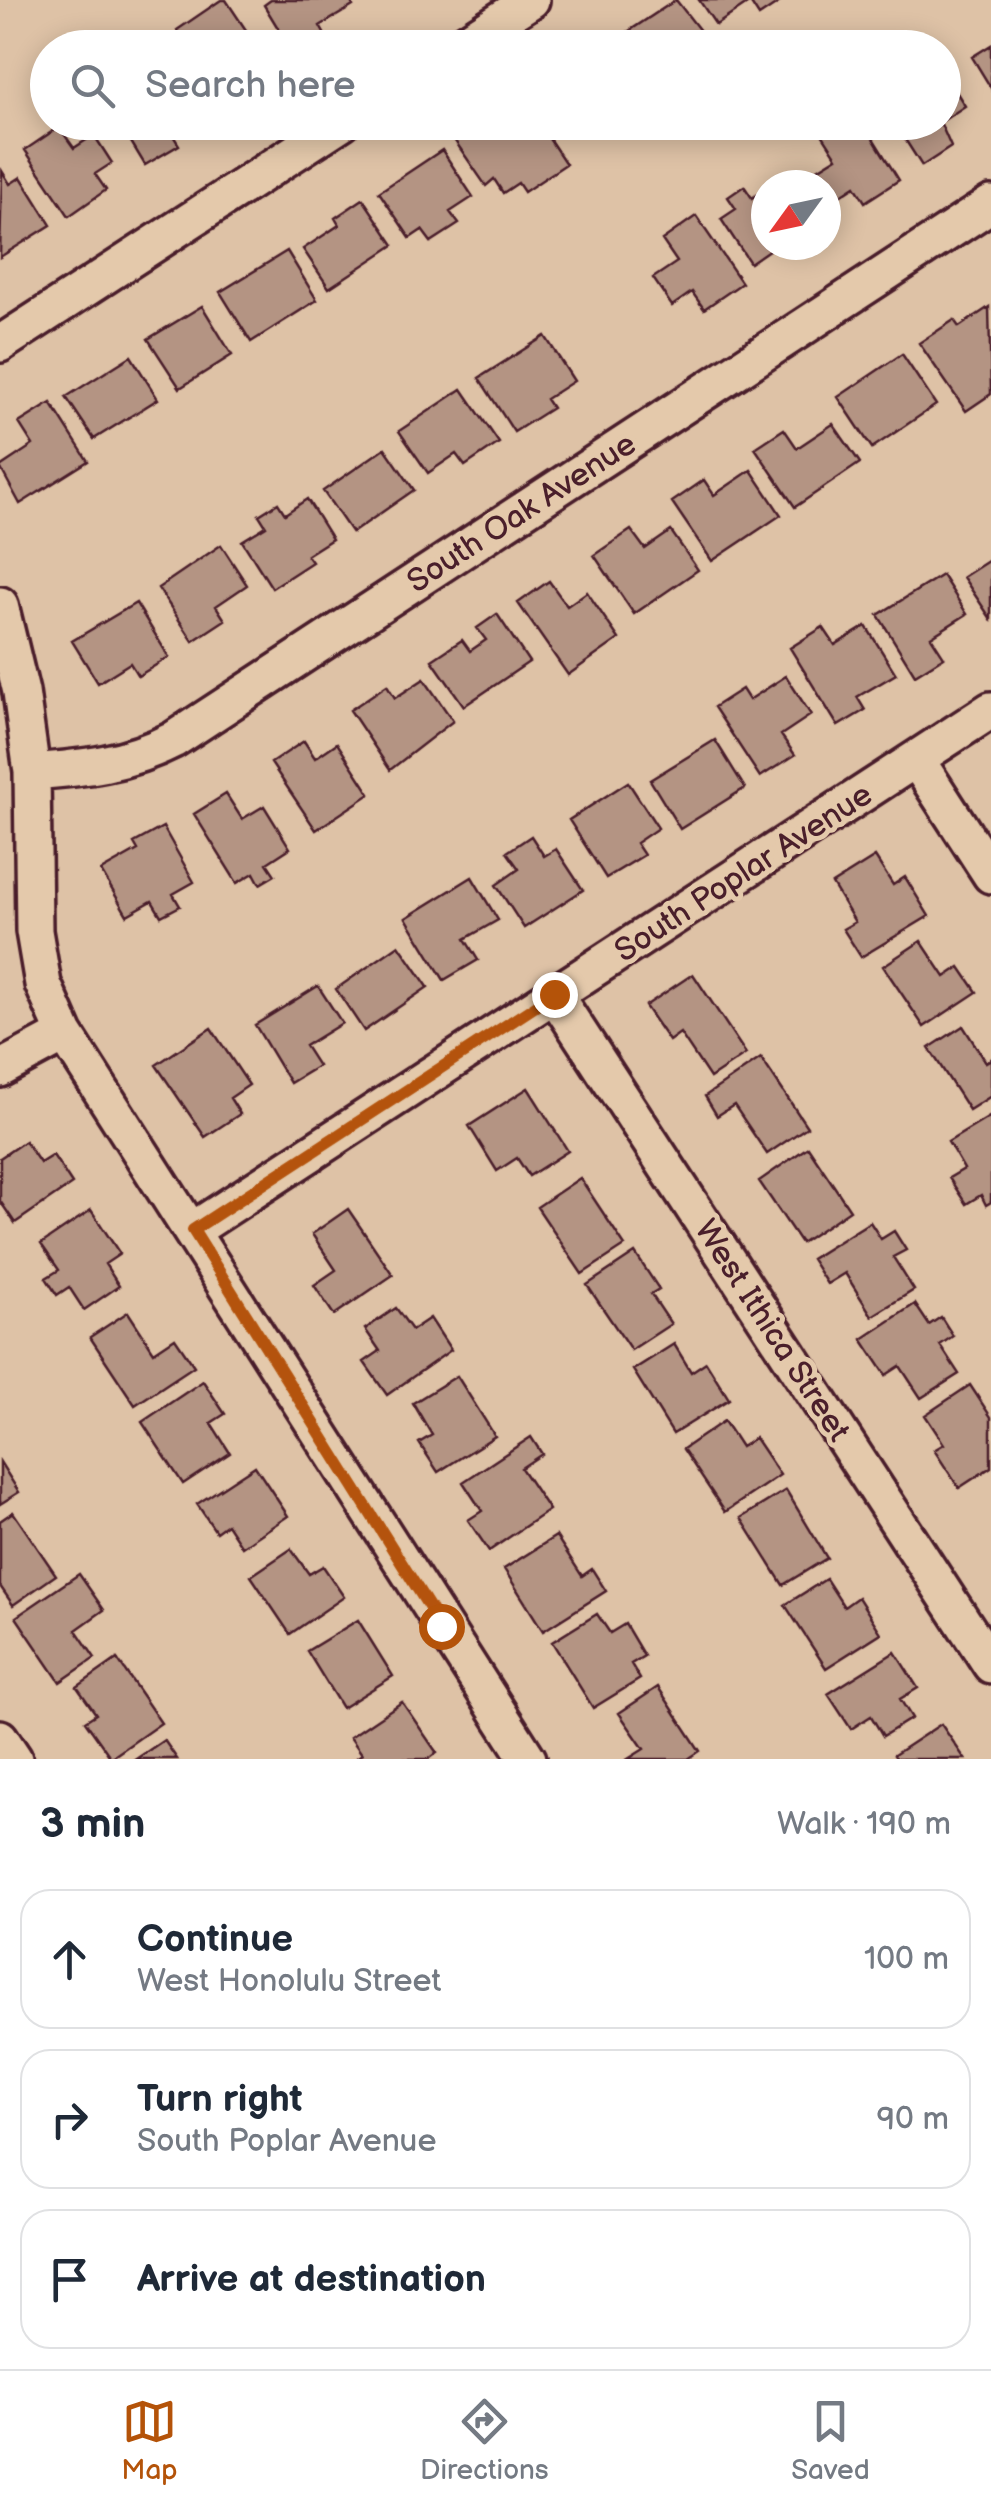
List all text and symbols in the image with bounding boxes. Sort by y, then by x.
search box [30,30,961,140]
icon: search [65,58,120,113]
text: Search here [145,63,356,108]
north arrow [751,170,841,260]
street label: South Oak Avenue [400,425,644,602]
street label: South Poplar Avenue [608,775,880,971]
route end [532,972,578,1018]
street label: West Ithica Street [686,1213,858,1449]
route start [419,1604,465,1650]
text: 3 min [40,1799,145,1850]
text: Walk · 190 m [777,1805,951,1844]
text: Continue [137,1917,293,1962]
icon: ahead [42,1932,97,1987]
text: 100 m [864,1940,949,1979]
text: West Honolulu Street [137,1962,441,2001]
text: Turn right [137,2077,302,2122]
icon: right [42,2092,97,2147]
text: 90 m [877,2100,949,2139]
text: South Poplar Avenue [137,2122,436,2161]
icon: arrive [42,2252,97,2307]
text: Arrive at destination [137,2257,486,2302]
tab: Map [121,2394,178,2487]
tab: Directions [420,2394,549,2487]
tab: Saved [791,2394,870,2487]

